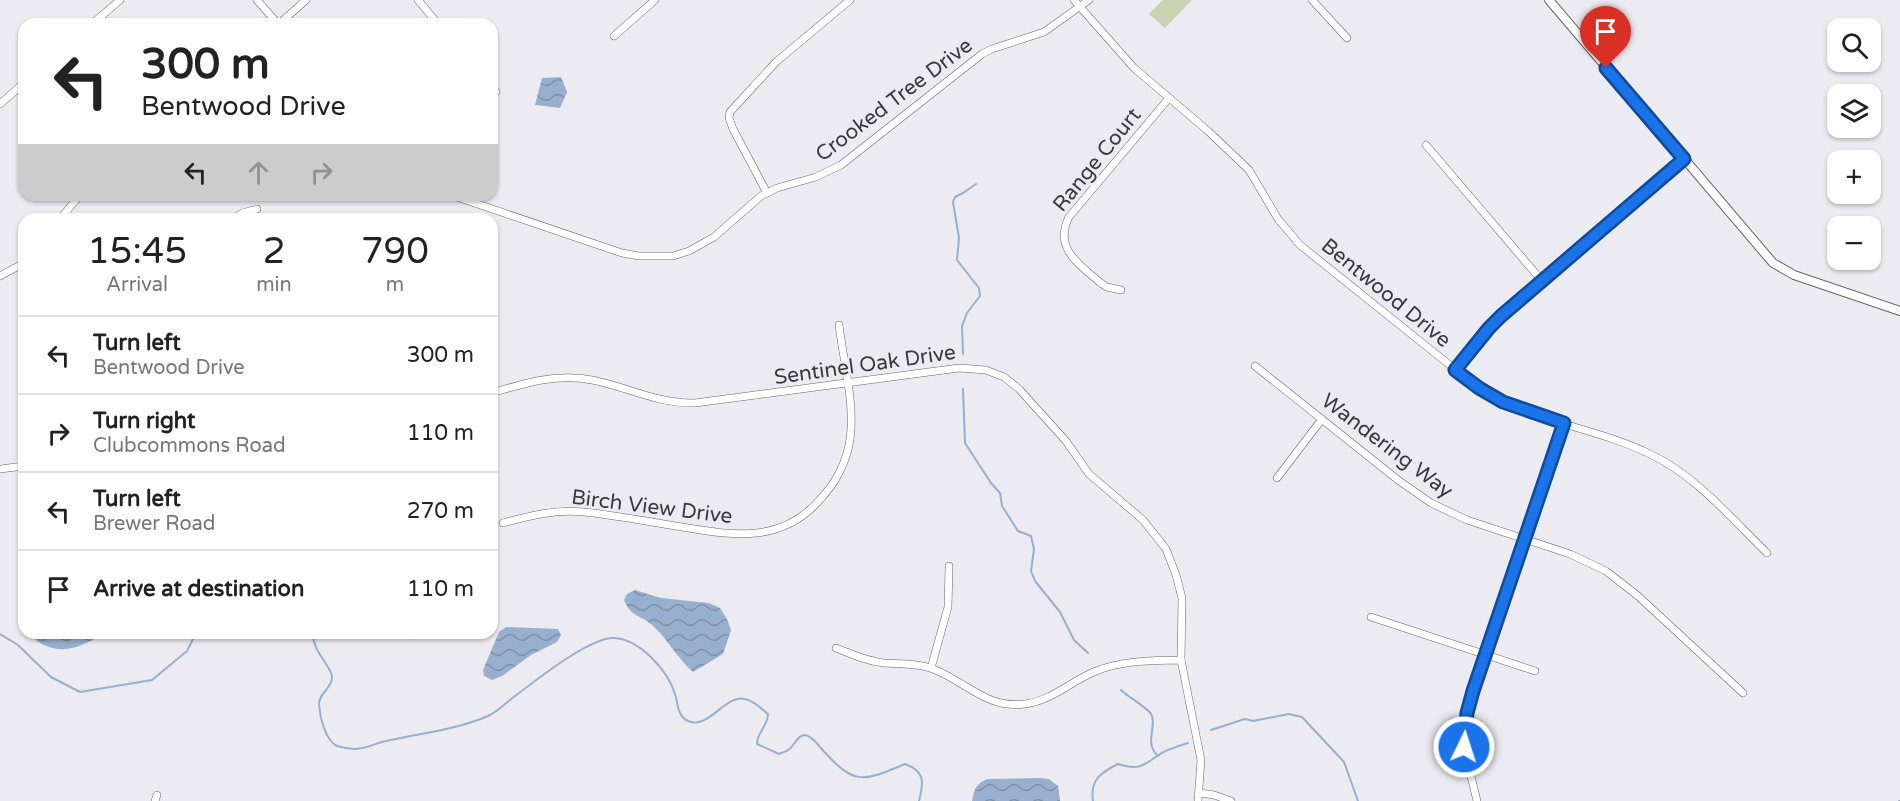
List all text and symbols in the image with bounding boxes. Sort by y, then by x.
pin [1580,6,1631,68]
icon: arrive [1589,15,1622,48]
map controls [1827,18,1881,270]
button: search [1827,18,1881,72]
street label: Crooked Tree Drive [811,33,977,167]
text: 300 m [141,39,270,90]
icon: left [42,42,120,120]
button: layers [1827,84,1881,138]
text: Bentwood Drive [141,90,346,123]
street label: Range Court [1048,103,1146,217]
button: + [1827,150,1881,204]
icon: left [179,156,212,189]
icon: ahead [242,156,275,189]
icon: right [305,156,338,189]
button: − [1827,216,1881,270]
text: 15:45 [87,230,187,273]
text: 2 [263,230,285,273]
text: 790 [361,230,429,273]
street label: Bentwood Drive [1316,233,1456,353]
text: Arrival [106,273,168,297]
text: min [256,273,292,297]
text: m [386,273,404,297]
text: Turn left [93,330,181,356]
icon: left [42,339,75,372]
street label: Sentinel Oak Drive [773,340,958,390]
text: 300 m [407,342,474,368]
text: Bentwood Drive [93,356,245,380]
street label: Wandering Way [1316,388,1458,504]
text: Turn right [93,408,195,434]
icon: right [42,417,75,450]
text: 110 m [407,420,474,446]
text: Clubcommons Road [93,434,286,458]
street label: Birch View Drive [570,485,734,529]
text: Turn left [93,486,181,512]
icon: left [42,495,75,528]
text: 270 m [407,498,474,524]
text: Brewer Road [93,512,215,536]
icon: arrive [42,573,75,606]
text: Arrive at destination [93,576,304,602]
text: 110 m [407,576,474,602]
position arrow [1432,715,1496,779]

